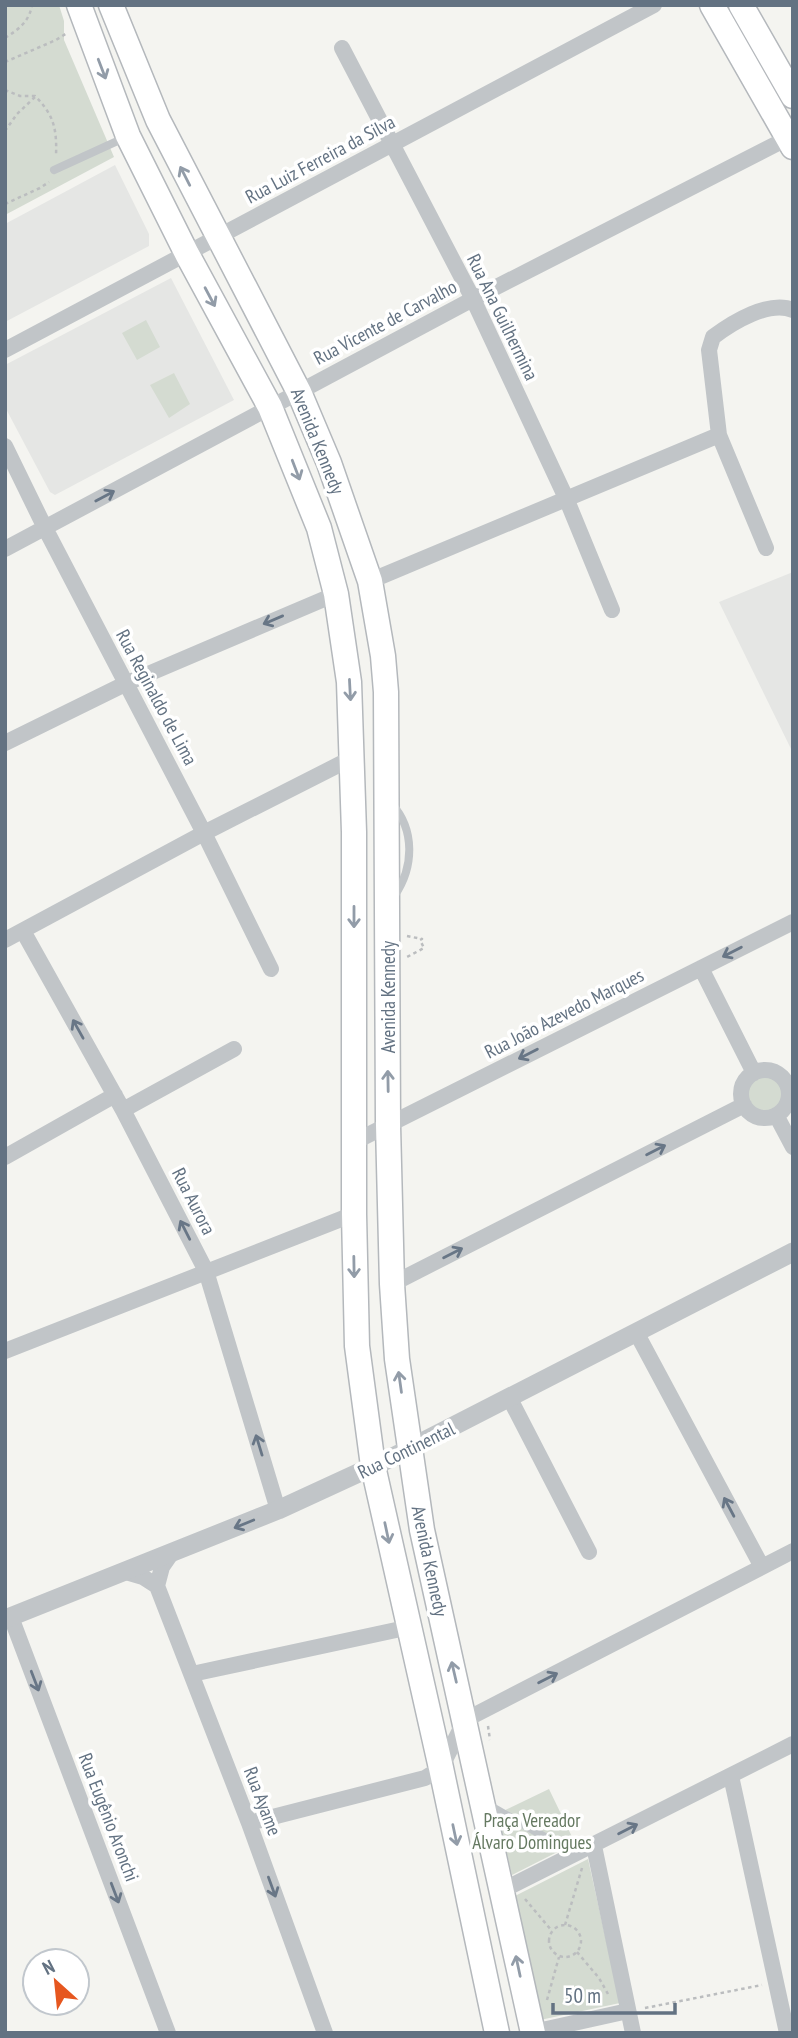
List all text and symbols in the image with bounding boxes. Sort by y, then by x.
one-way arrow [97,58,109,80]
street label: Rua Luiz Ferreira da Silva [241,109,399,209]
one-way arrow [178,167,192,187]
street label: Rua Ana Guilhermina [462,250,544,384]
street label: Rua Vicente de Carvalho [309,274,461,370]
one-way arrow [204,286,217,307]
street label: Avenida Kennedy [286,384,350,498]
one-way arrow [291,459,304,481]
one-way arrow [94,488,115,502]
one-way arrow [263,615,284,628]
street label: Rua Reginaldo de Lima [111,625,203,769]
one-way arrow [343,678,356,701]
one-way arrow [348,906,361,929]
street label: Avenida Kennedy [376,940,400,1053]
one-way arrow [722,946,743,960]
street label: Rua João Azevedo Marques [480,963,648,1063]
one-way arrow [71,1020,85,1040]
one-way arrow [519,1048,539,1062]
one-way arrow [381,1070,395,1093]
one-way arrow [645,1142,666,1156]
street label: Rua Aurora [167,1164,221,1238]
one-way arrow [178,1220,192,1241]
one-way arrow [442,1245,463,1259]
one-way arrow [348,1256,361,1279]
one-way arrow [393,1371,406,1393]
street label: Rua Continental [354,1416,459,1484]
one-way arrow [251,1434,264,1456]
one-way arrow [722,1497,736,1518]
street label: Avenida Kennedy [407,1504,454,1619]
one-way arrow [233,1519,255,1532]
one-way arrow [381,1521,394,1544]
one-way arrow [447,1661,461,1684]
one-way arrow [29,1669,42,1691]
one-way arrow [537,1670,557,1684]
street label: Rua Eugênio Aronchi [73,1749,145,1885]
street label: Rua Ayame [239,1763,287,1839]
park label: Praça Vereador Álvaro Domingues [472,1808,592,1854]
one-way arrow [617,1821,638,1835]
one-way arrow [449,1823,463,1846]
one-way arrow [267,1875,279,1897]
one-way arrow [110,1882,123,1904]
north arrow [21,1947,91,2017]
text: N [38,1954,58,1980]
one-way arrow [511,1955,525,1978]
scale bar [553,1972,676,2016]
text: 50 m [564,1982,601,2009]

